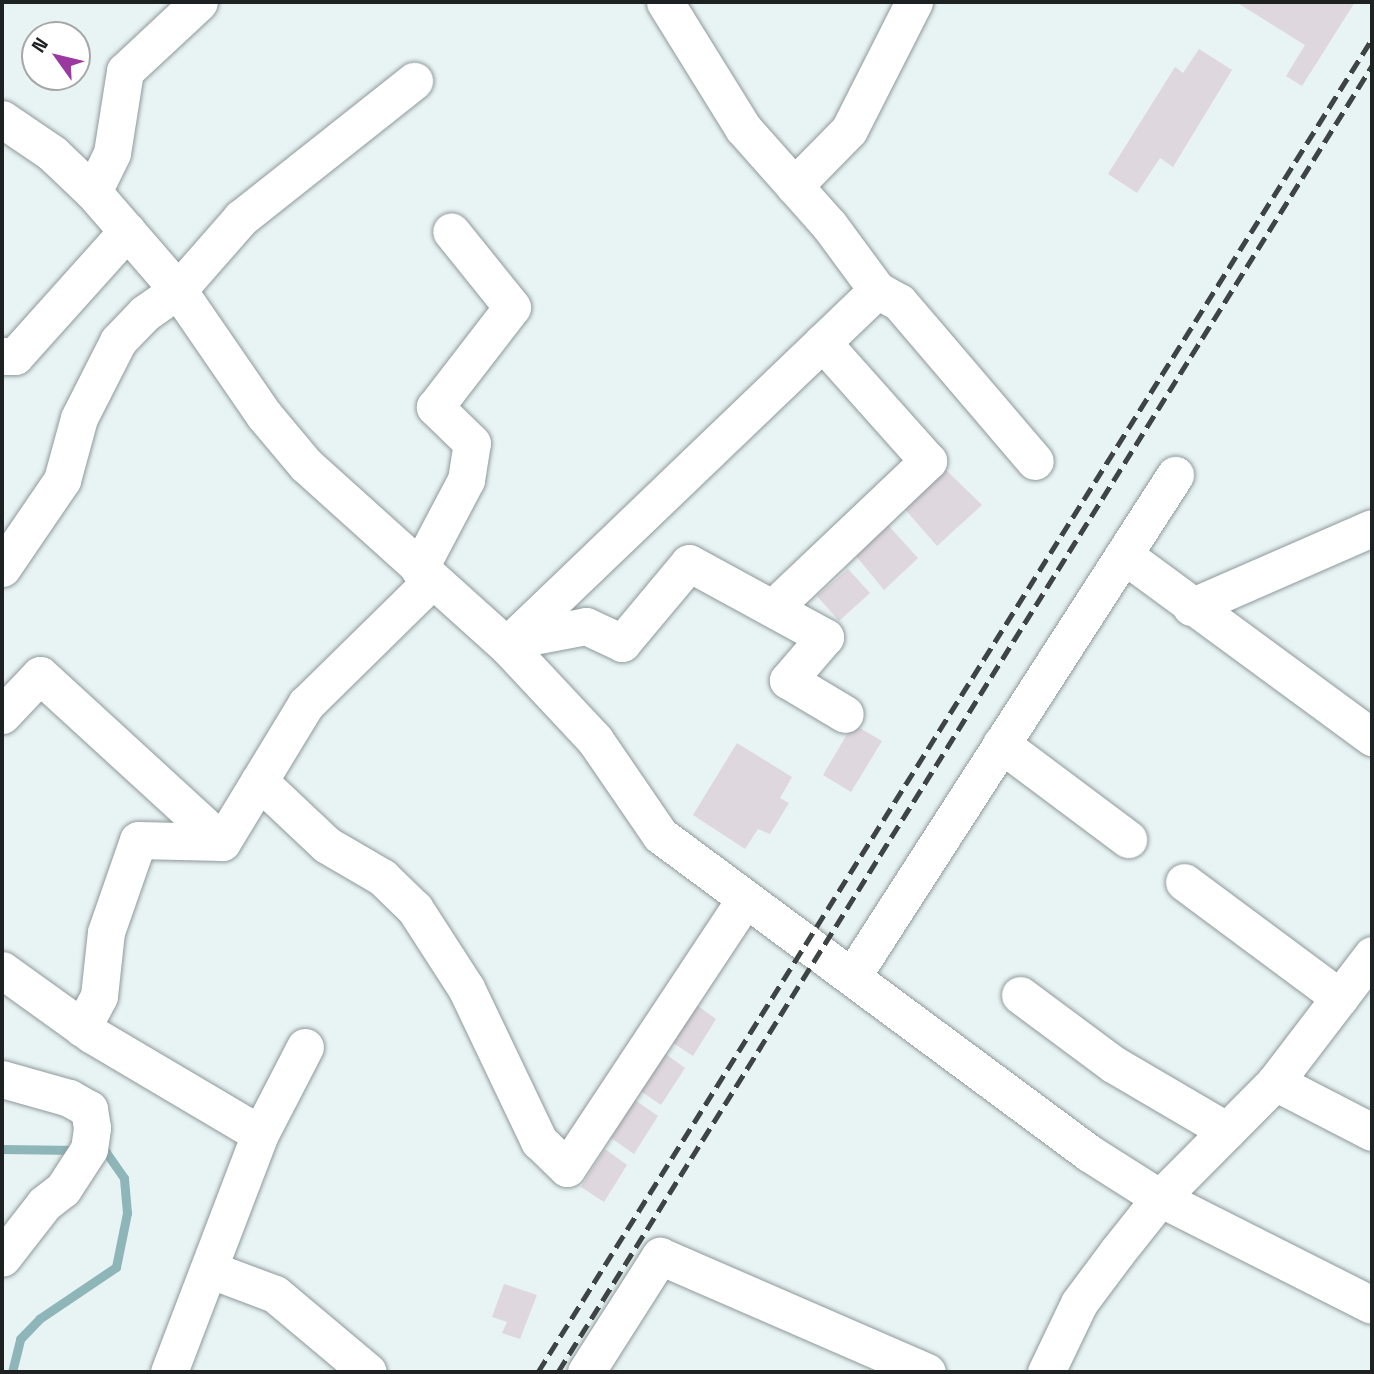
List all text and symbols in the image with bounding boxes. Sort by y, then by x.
north arrow [21,21,91,91]
text: N [26,33,54,57]

